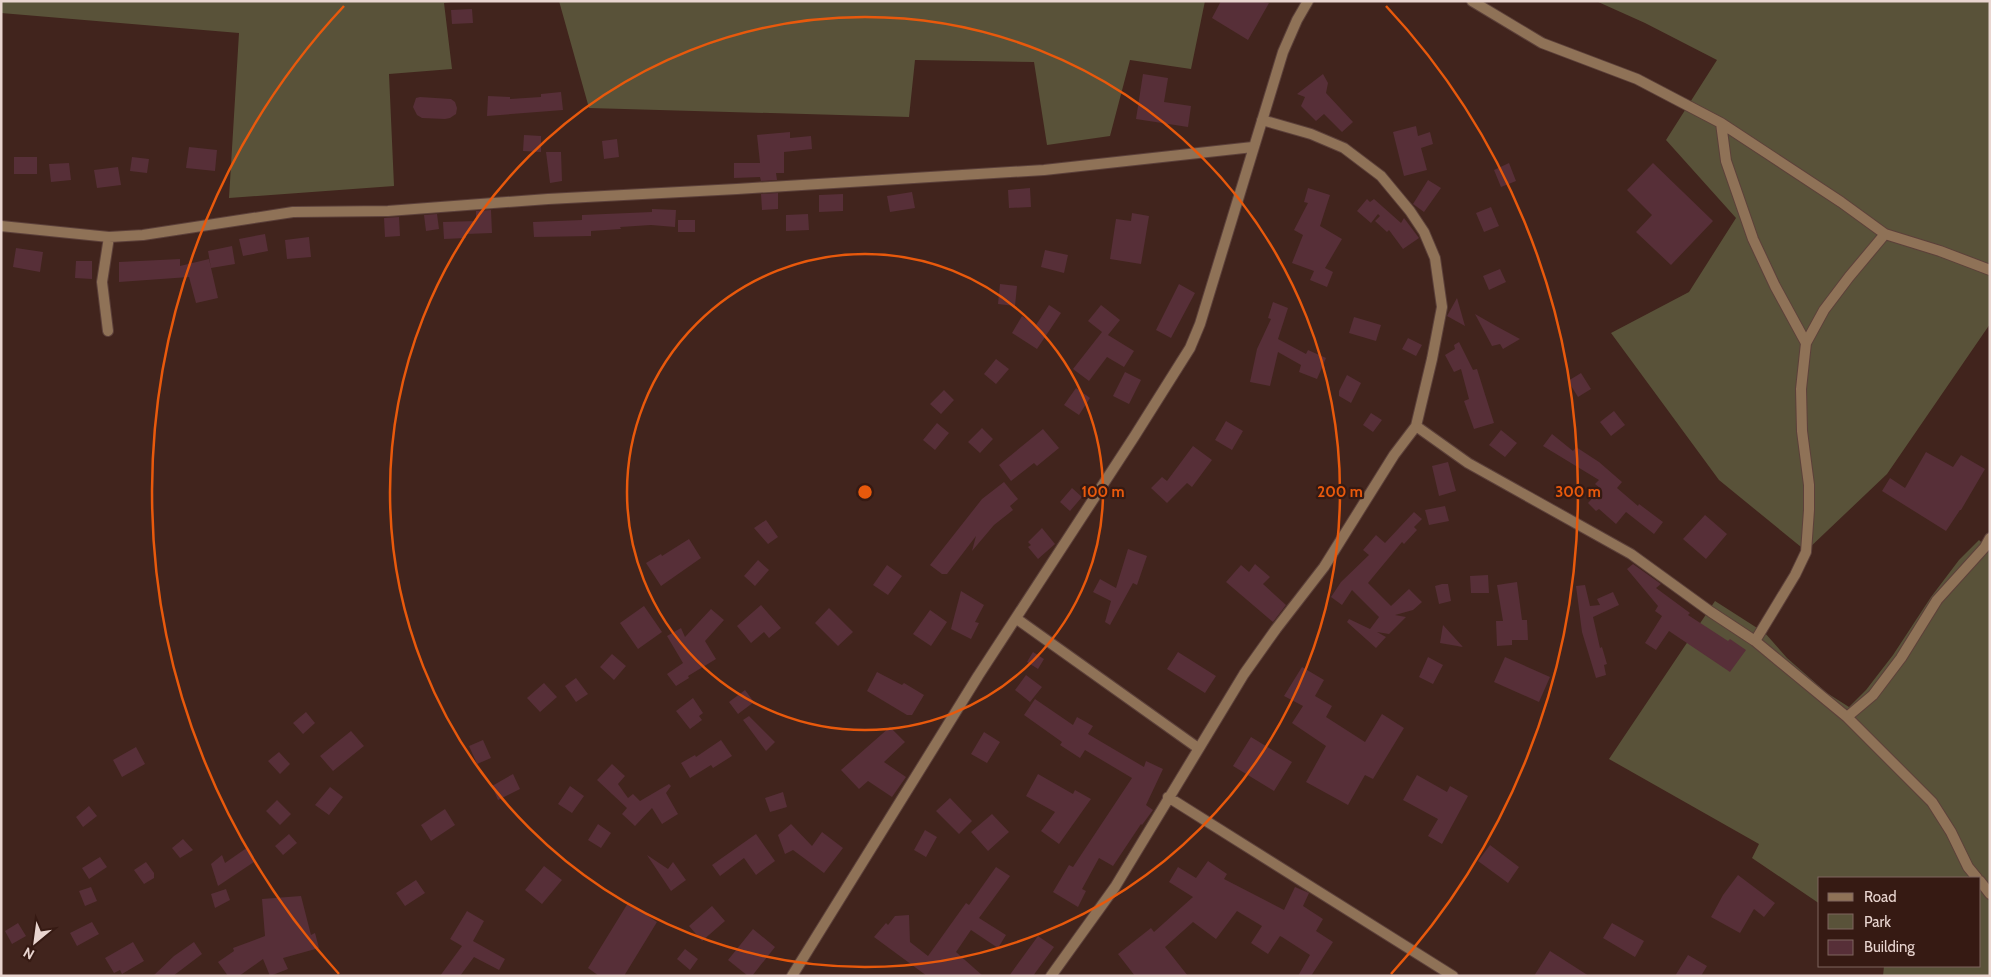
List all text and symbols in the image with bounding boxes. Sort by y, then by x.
centre of rings [856,483,874,501]
text: 100 m [1081,483,1125,501]
text: 200 m [1317,483,1363,501]
text: 300 m [1555,483,1601,501]
legend [1818,877,1981,967]
text: Road [1864,888,1897,906]
text: Park [1864,913,1891,931]
north arrow [10,917,60,967]
text: Building [1864,938,1915,956]
text: N [20,943,37,964]

